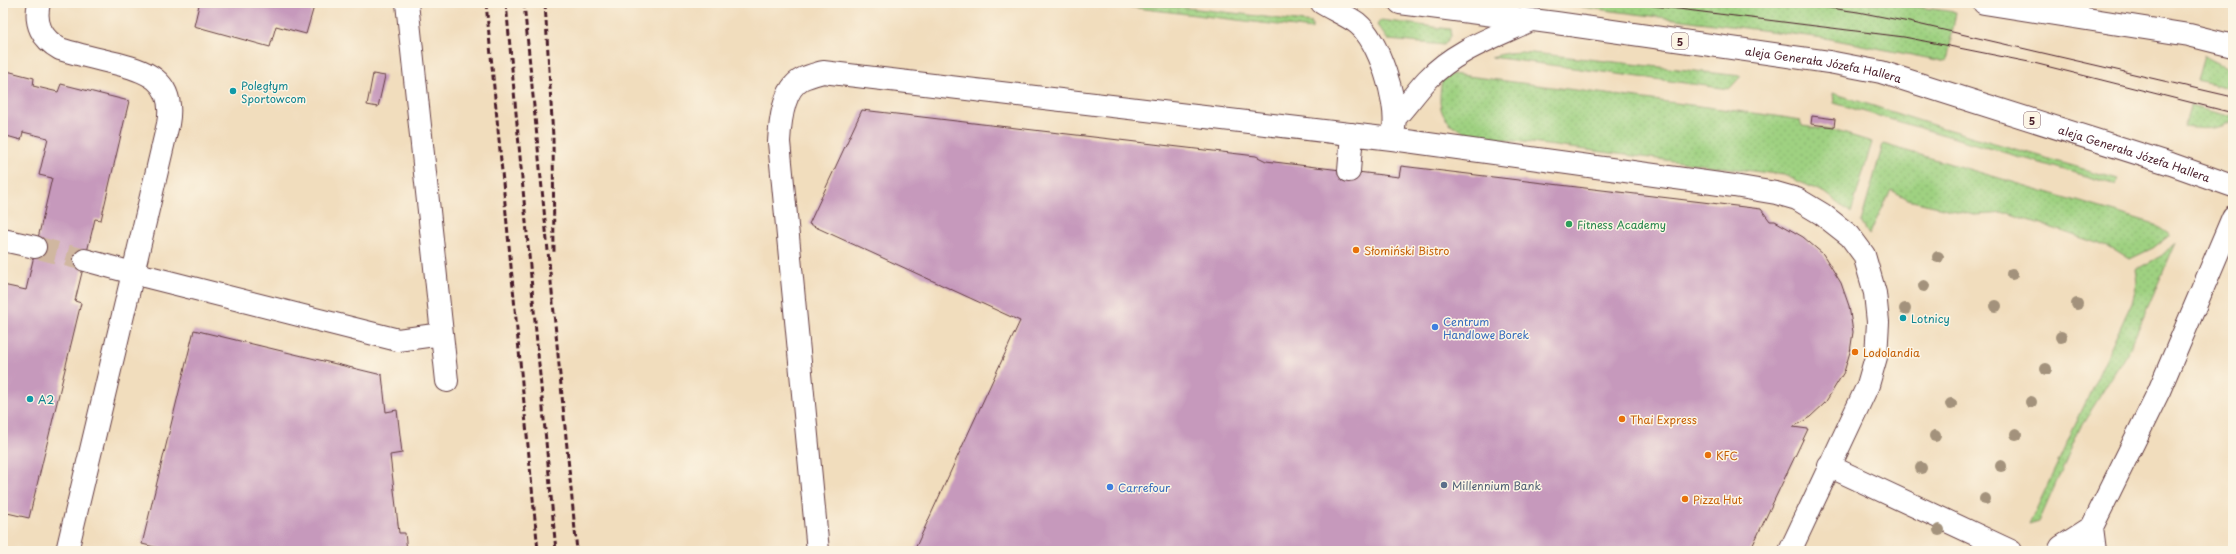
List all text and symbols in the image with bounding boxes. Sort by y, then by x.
road number: 5 [1672,33,1688,49]
street label: aleja Generała Józefa Hallera [1744,42,1904,87]
place label: Poległym Sportowcom [241,77,306,107]
marker: Poległym Sportowcom [228,86,238,96]
road number: 5 [2024,112,2040,128]
street label: aleja Generała Józefa Hallera [2056,120,2213,186]
place label: Fitness Academy [1577,216,1666,233]
marker: Fitness Academy [1564,219,1574,229]
place label: Słomiński Bistro [1364,242,1449,259]
marker: Słomiński Bistro [1351,245,1361,255]
place label: Lotnicy [1911,310,1950,327]
place label: Centrum Handlowe Borek [1443,313,1530,343]
marker: Lotnicy [1898,313,1908,323]
marker: Centrum Handlowe Borek [1430,322,1440,332]
place label: Lodolandia [1863,344,1920,361]
marker: Lodolandia [1850,347,1860,357]
place label: A2 [38,391,54,408]
marker: A2 [25,394,35,404]
place label: Thai Express [1630,411,1697,428]
marker: Thai Express [1617,414,1627,424]
place label: KFC [1716,447,1738,464]
marker: KFC [1703,450,1713,460]
place label: Millennium Bank [1452,477,1541,494]
place label: Carrefour [1118,479,1171,496]
marker: Millennium Bank [1439,480,1449,490]
marker: Carrefour [1105,482,1115,492]
place label: Pizza Hut [1693,491,1743,508]
marker: Pizza Hut [1680,494,1690,504]

